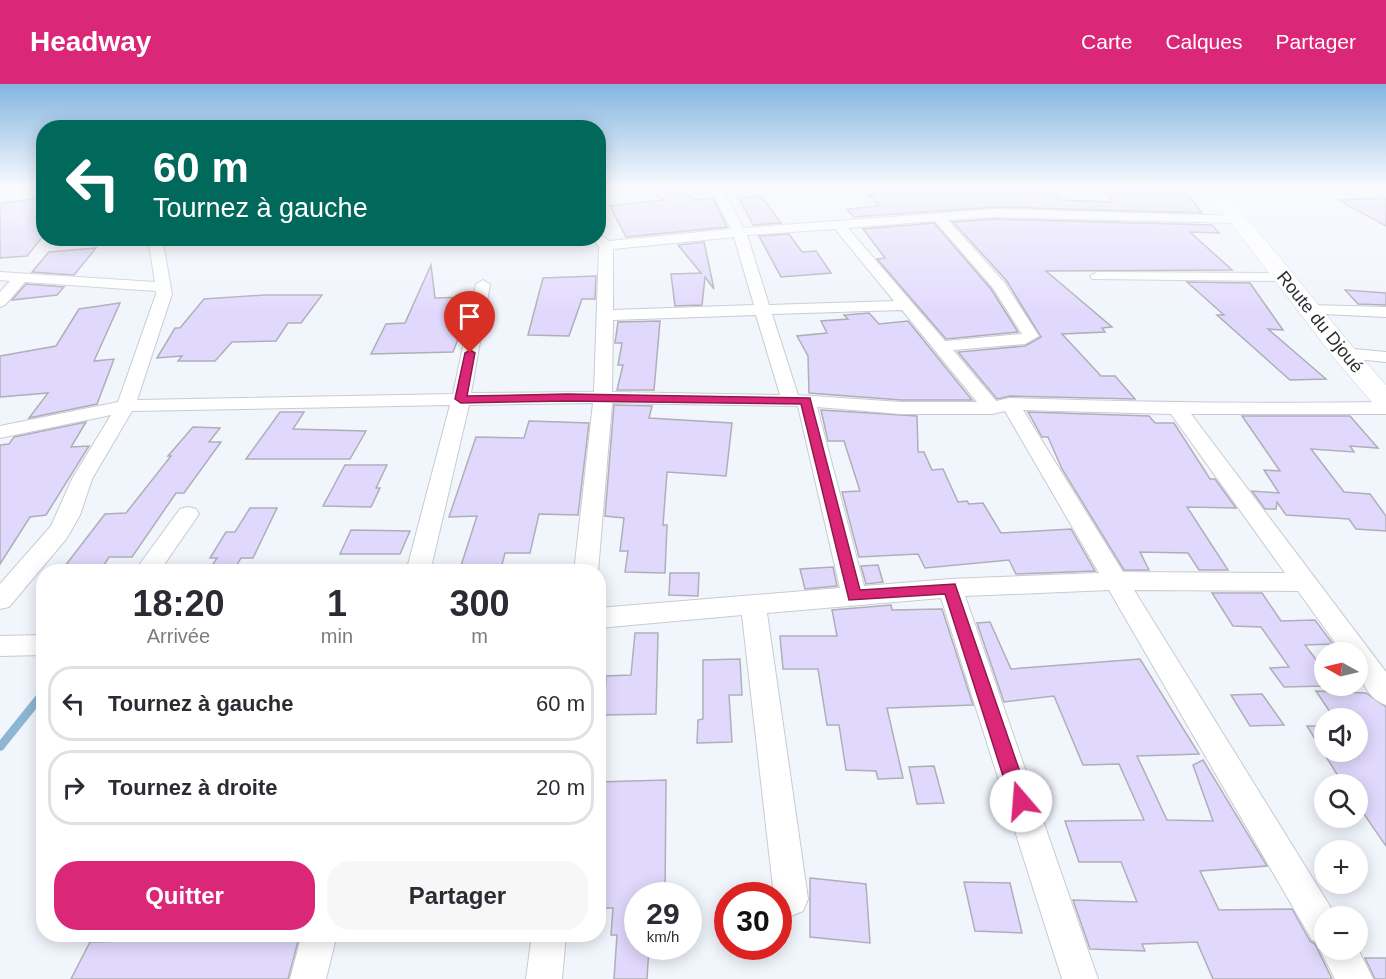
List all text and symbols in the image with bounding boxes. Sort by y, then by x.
text: Headway [30,26,151,57]
text: Carte [1081,30,1132,53]
text: Calques [1165,30,1242,53]
text: Partager [1275,30,1356,53]
icon: left [54,144,132,222]
text: 60 m [153,144,249,191]
text: Tournez à gauche [153,193,368,223]
street label: Route du Djoué [1273,267,1367,377]
pin [444,291,495,353]
icon: arrive [453,300,486,333]
text: 18:20 [132,583,224,624]
text: 1 [327,583,347,624]
text: 300 [449,583,510,624]
text: Arrivée [147,625,210,647]
text: min [321,625,353,647]
text: m [471,625,488,647]
north arrow [1314,642,1368,696]
map controls [1314,642,1368,960]
icon: left [57,687,90,720]
text: Tournez à gauche [108,691,293,716]
text: 60 m [536,691,585,716]
button: sound [1314,708,1368,762]
position arrow [989,769,1053,833]
icon: right [57,771,90,804]
button: search [1314,774,1368,828]
text: Tournez à droite [108,775,278,800]
text: 20 m [536,775,585,800]
button: + [1314,840,1368,894]
button: Quitter [54,861,315,930]
button: Partager [327,861,588,930]
speed limit sign: 30 [714,882,792,960]
text: 29 [646,897,680,930]
button: − [1314,906,1368,960]
text: km/h [647,928,679,945]

